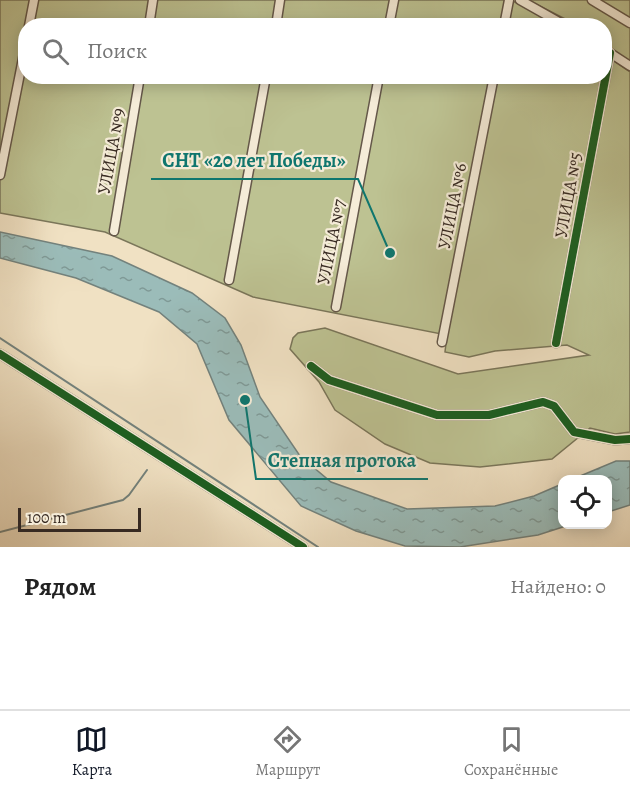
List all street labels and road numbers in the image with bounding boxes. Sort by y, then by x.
street label: УЛИЦА №9 [92,106,130,196]
street label: УЛИЦА №5 [549,150,587,240]
street label: УЛИЦА №6 [432,161,472,251]
street label: УЛИЦА №7 [311,197,351,287]

